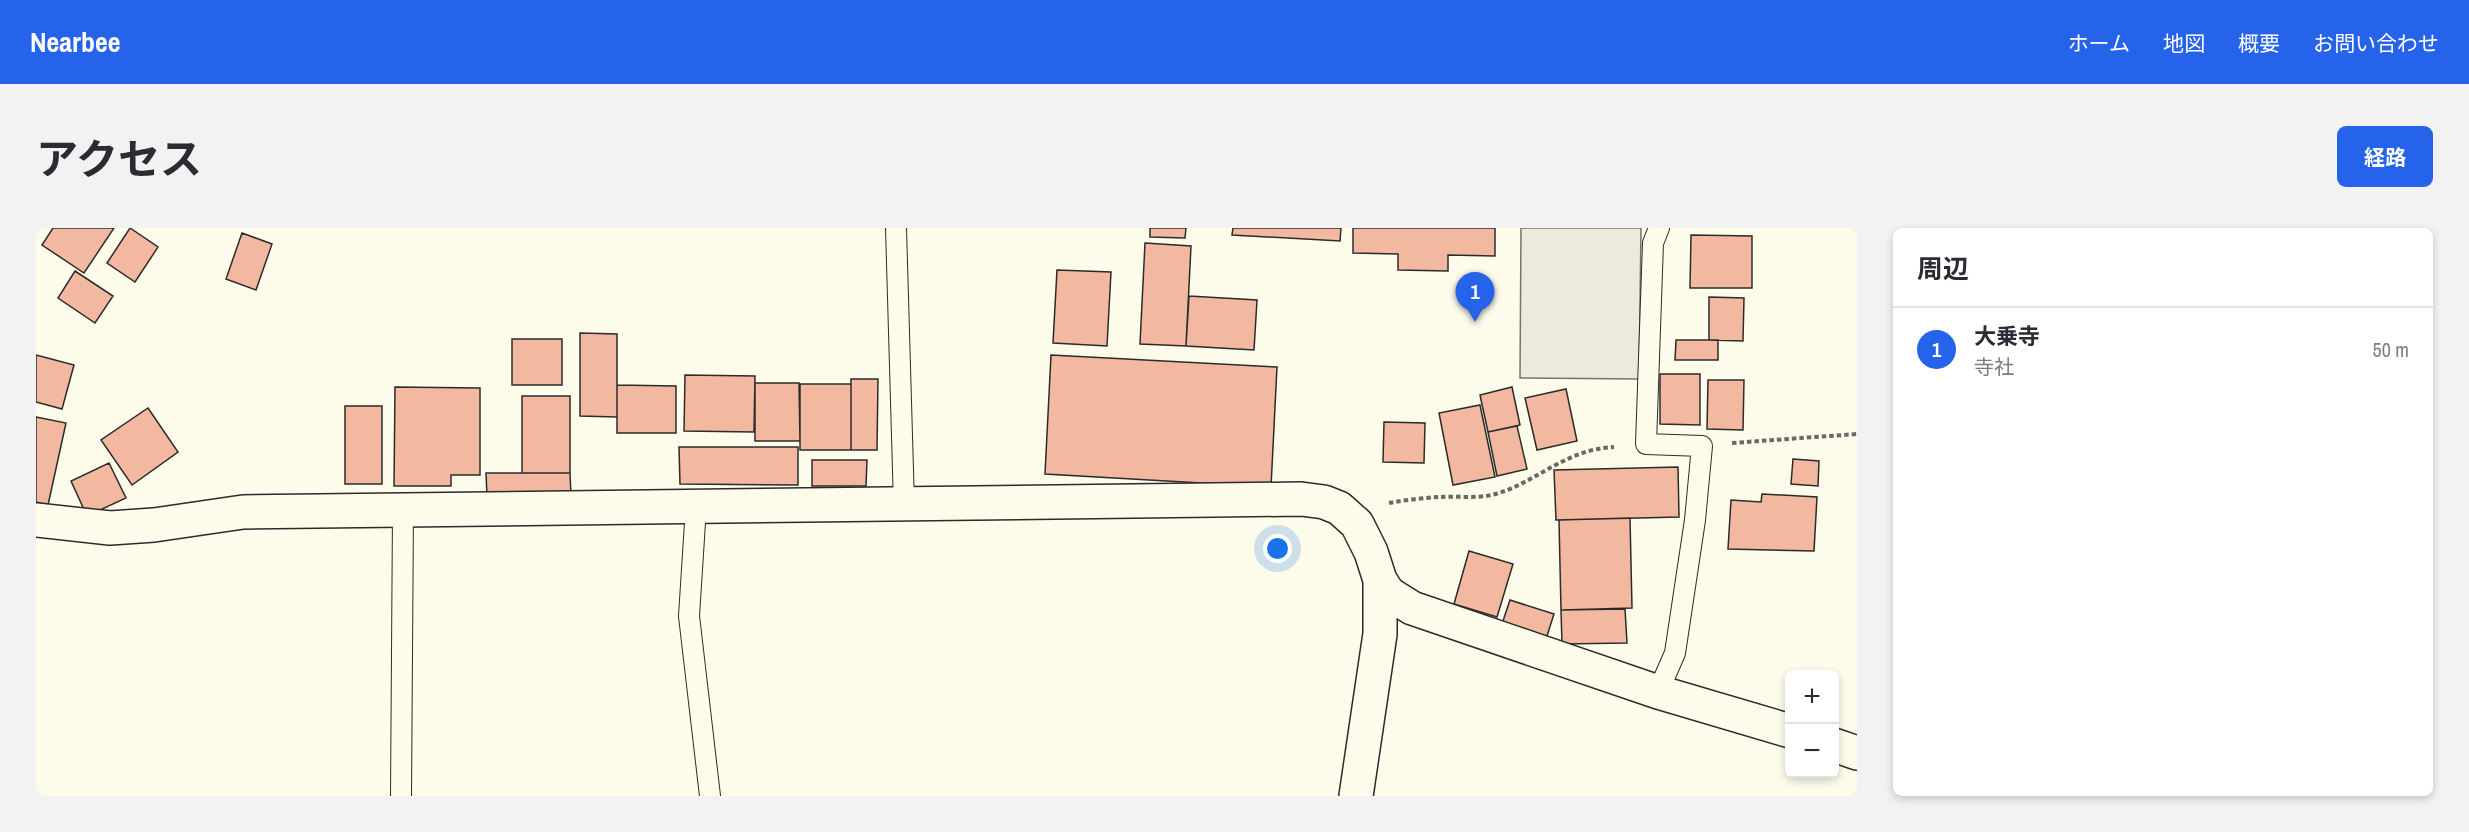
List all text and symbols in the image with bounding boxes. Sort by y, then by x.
text: Nearbee [30,23,121,61]
text: ホーム [2068,29,2130,58]
text: 地図 [2163,29,2205,58]
text: 概要 [2238,29,2280,58]
text: お問い合わせ [2313,29,2439,58]
button: 経路 [2337,126,2433,187]
text: アクセス [36,131,202,187]
text: 周辺 [1917,251,1969,286]
pin: 1 [1456,272,1494,322]
text: 大乗寺 [1974,321,2040,351]
text: 1 [1932,336,1941,363]
text: 50 m [2373,336,2409,363]
text: 寺社 [1974,353,2014,380]
your location [1263,534,1292,563]
map controls [1785,670,1839,778]
button: + [1785,670,1839,724]
button: − [1785,724,1839,778]

